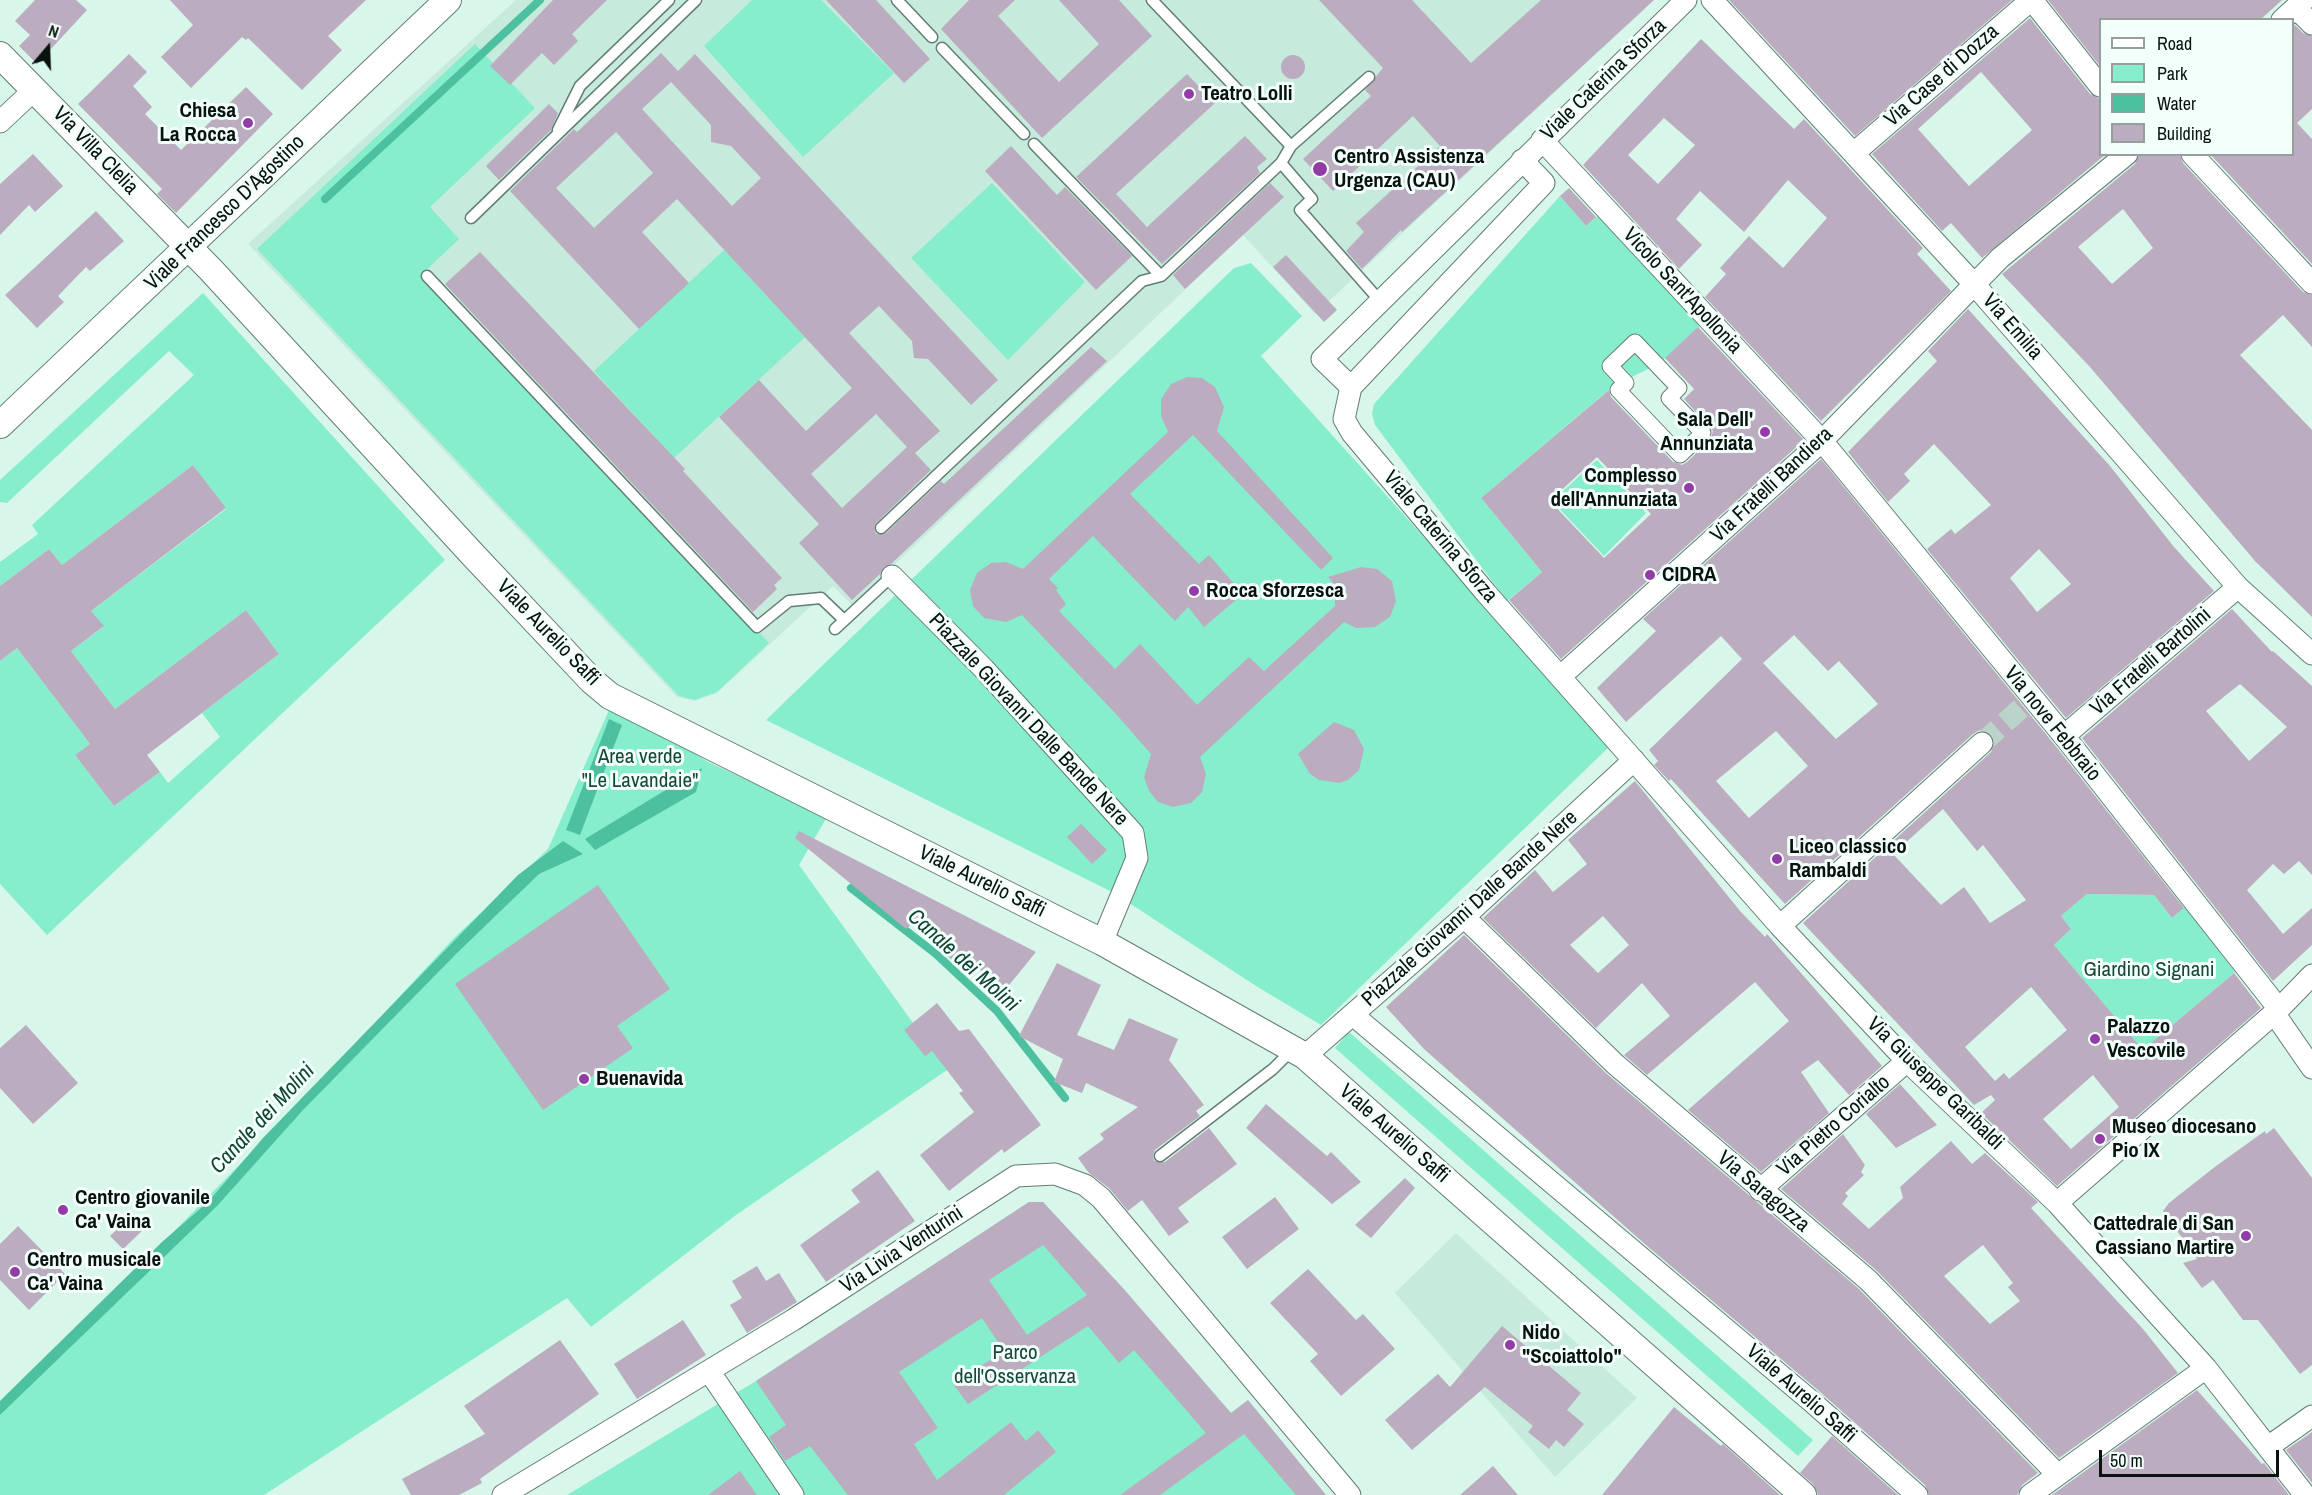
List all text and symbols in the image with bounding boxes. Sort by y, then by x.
street label: Viale Caterina Sforza [1536,14,1672,146]
north arrow [18,18,78,78]
legend [2099,18,2294,156]
text: N [46,19,62,43]
street label: Via Case di Dozza [1880,19,2004,133]
text: Road [2157,31,2192,56]
text: Park [2157,61,2187,86]
place label: Teatro Lolli [1201,81,1293,107]
marker: Teatro Lolli [1182,87,1196,101]
text: Water [2157,91,2196,116]
place label: Chiesa La Rocca [159,98,236,148]
street label: Via Villa Clelia [47,102,143,200]
marker: Chiesa La Rocca [241,116,255,130]
text: Building [2157,121,2211,146]
street label: Viale Francesco D'Agostino [140,130,310,296]
place label: Centro Assistenza Urgenza (CAU) [1334,144,1484,194]
marker: Centro Assistenza Urgenza (CAU) [1311,160,1329,178]
street label: Vicolo Sant'Apollonia [1617,223,1747,359]
street label: Via Emilia [1977,289,2047,365]
place label: Sala Dell' Annunziata [1660,407,1753,457]
street label: Via Fratelli Bandiera [1706,422,1838,548]
marker: Sala Dell' Annunziata [1758,425,1772,439]
place label: Complesso dell'Annunziata [1550,463,1677,513]
street label: Viale Caterina Sforza [1378,466,1502,608]
marker: Complesso dell'Annunziata [1682,481,1696,495]
place label: CIDRA [1662,562,1717,588]
marker: CIDRA [1643,568,1657,582]
street label: Viale Aurelio Saffi [491,575,605,691]
place label: Rocca Sforzesca [1206,578,1344,604]
marker: Rocca Sforzesca [1187,584,1201,598]
street label: Via Fratelli Bartolini [2085,603,2217,721]
street label: Piazzale Giovanni Dalle Bande Nere [923,608,1133,832]
street label: Via nove Febbraio [1998,661,2106,787]
park label: Area verde "Le Lavandaie" [582,744,698,794]
street label: Piazzale Giovanni Dalle Bande Nere [1357,805,1583,1013]
place label: Liceo classico Rambaldi [1789,834,1907,884]
street label: Viale Aurelio Saffi [914,840,1050,924]
marker: Liceo classico Rambaldi [1770,852,1784,866]
water label: Canale dei Molini [902,904,1024,1018]
park label: Giardino Signani [2083,957,2215,983]
street label: Via Giuseppe Garibaldi [1861,1012,2009,1156]
place label: Palazzo Vescovile [2107,1014,2185,1064]
marker: Palazzo Vescovile [2088,1032,2102,1046]
water label: Canale dei Molini [205,1058,321,1180]
place label: Buenavida [596,1066,683,1092]
street label: Via Pietro Corialto [1772,1070,1896,1182]
marker: Buenavida [577,1072,591,1086]
street label: Viale Aurelio Saffi [1334,1079,1454,1189]
place label: Museo diocesano Pio IX [2112,1114,2257,1164]
marker: Museo diocesano Pio IX [2093,1132,2107,1146]
street label: Via Saragozza [1712,1146,1814,1238]
place label: Centro giovanile Ca' Vaina [75,1185,210,1235]
street label: Via Livia Venturini [836,1201,968,1299]
marker: Centro giovanile Ca' Vaina [56,1203,70,1217]
place label: Cattedrale di San Cassiano Martire [2093,1211,2234,1261]
marker: Cattedrale di San Cassiano Martire [2239,1229,2253,1243]
place label: Centro musicale Ca' Vaina [27,1247,161,1297]
marker: Centro musicale Ca' Vaina [8,1265,22,1279]
place label: Nido "Scoiattolo" [1522,1320,1622,1370]
marker: Nido "Scoiattolo" [1503,1338,1517,1352]
street label: Viale Aurelio Saffi [1741,1339,1861,1449]
park label: Parco dell'Osservanza [954,1340,1076,1390]
scale bar [2102,1438,2282,1476]
text: 50 m [2110,1448,2143,1473]

